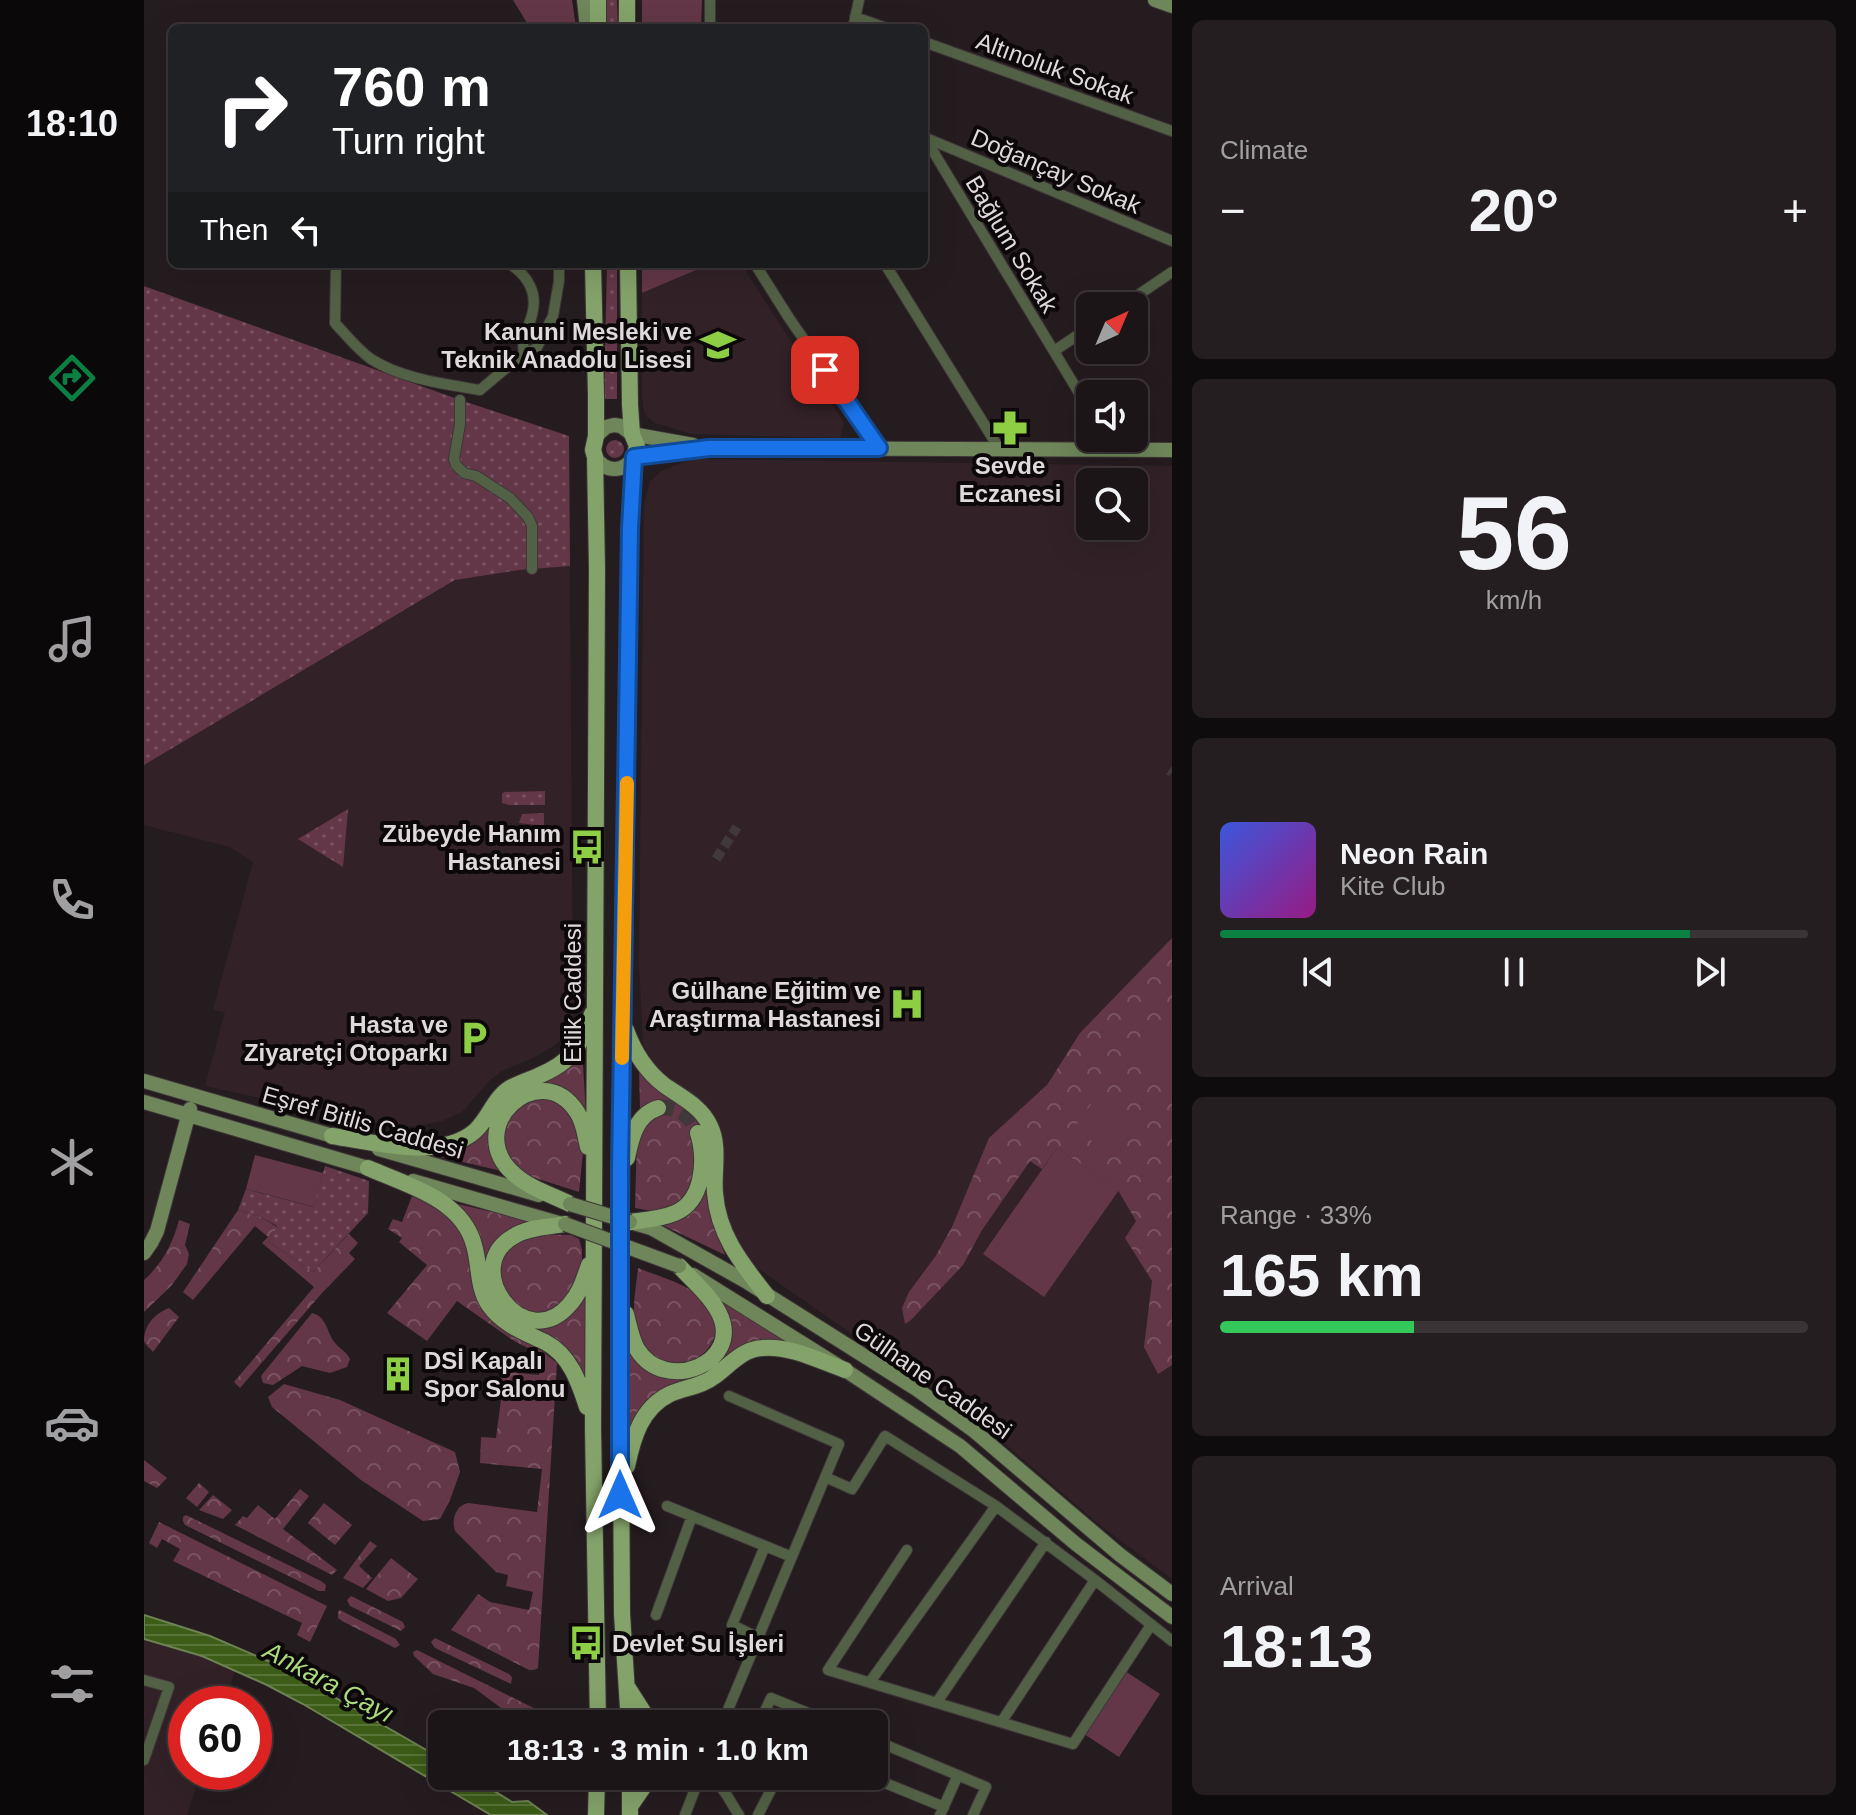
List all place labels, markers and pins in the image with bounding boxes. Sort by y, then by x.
place label: Kanuni Mesleki ve Teknik Anadolu Lisesi [441,318,692,373]
school or university icon: Kanuni Mesleki ve Teknik Anadolu Lisesi [699,326,737,364]
pin [791,336,859,404]
pharmacy icon: Sevde Eczanesi [991,409,1029,447]
place label: Sevde Eczanesi [959,452,1061,507]
place label: Zübeyde Hanım Hastanesi [382,820,561,875]
bus stop icon: Zübeyde Hanım Hastanesi [568,828,606,866]
place label: Gülhane Eğitim ve Araştırma Hastanesi [649,977,881,1032]
hospital icon: Gülhane Eğitim ve Araştırma Hastanesi [888,985,926,1023]
place label: Hasta ve Ziyaretçi Otoparkı [244,1011,448,1066]
parking icon: Hasta ve Ziyaretçi Otoparkı [455,1019,493,1057]
place label: DSİ Kapalı Spor Salonu [424,1347,565,1402]
building icon: DSİ Kapalı Spor Salonu [379,1355,417,1393]
bus stop icon: Devlet Su İşleri [567,1624,605,1662]
place label: Devlet Su İşleri [612,1630,784,1657]

